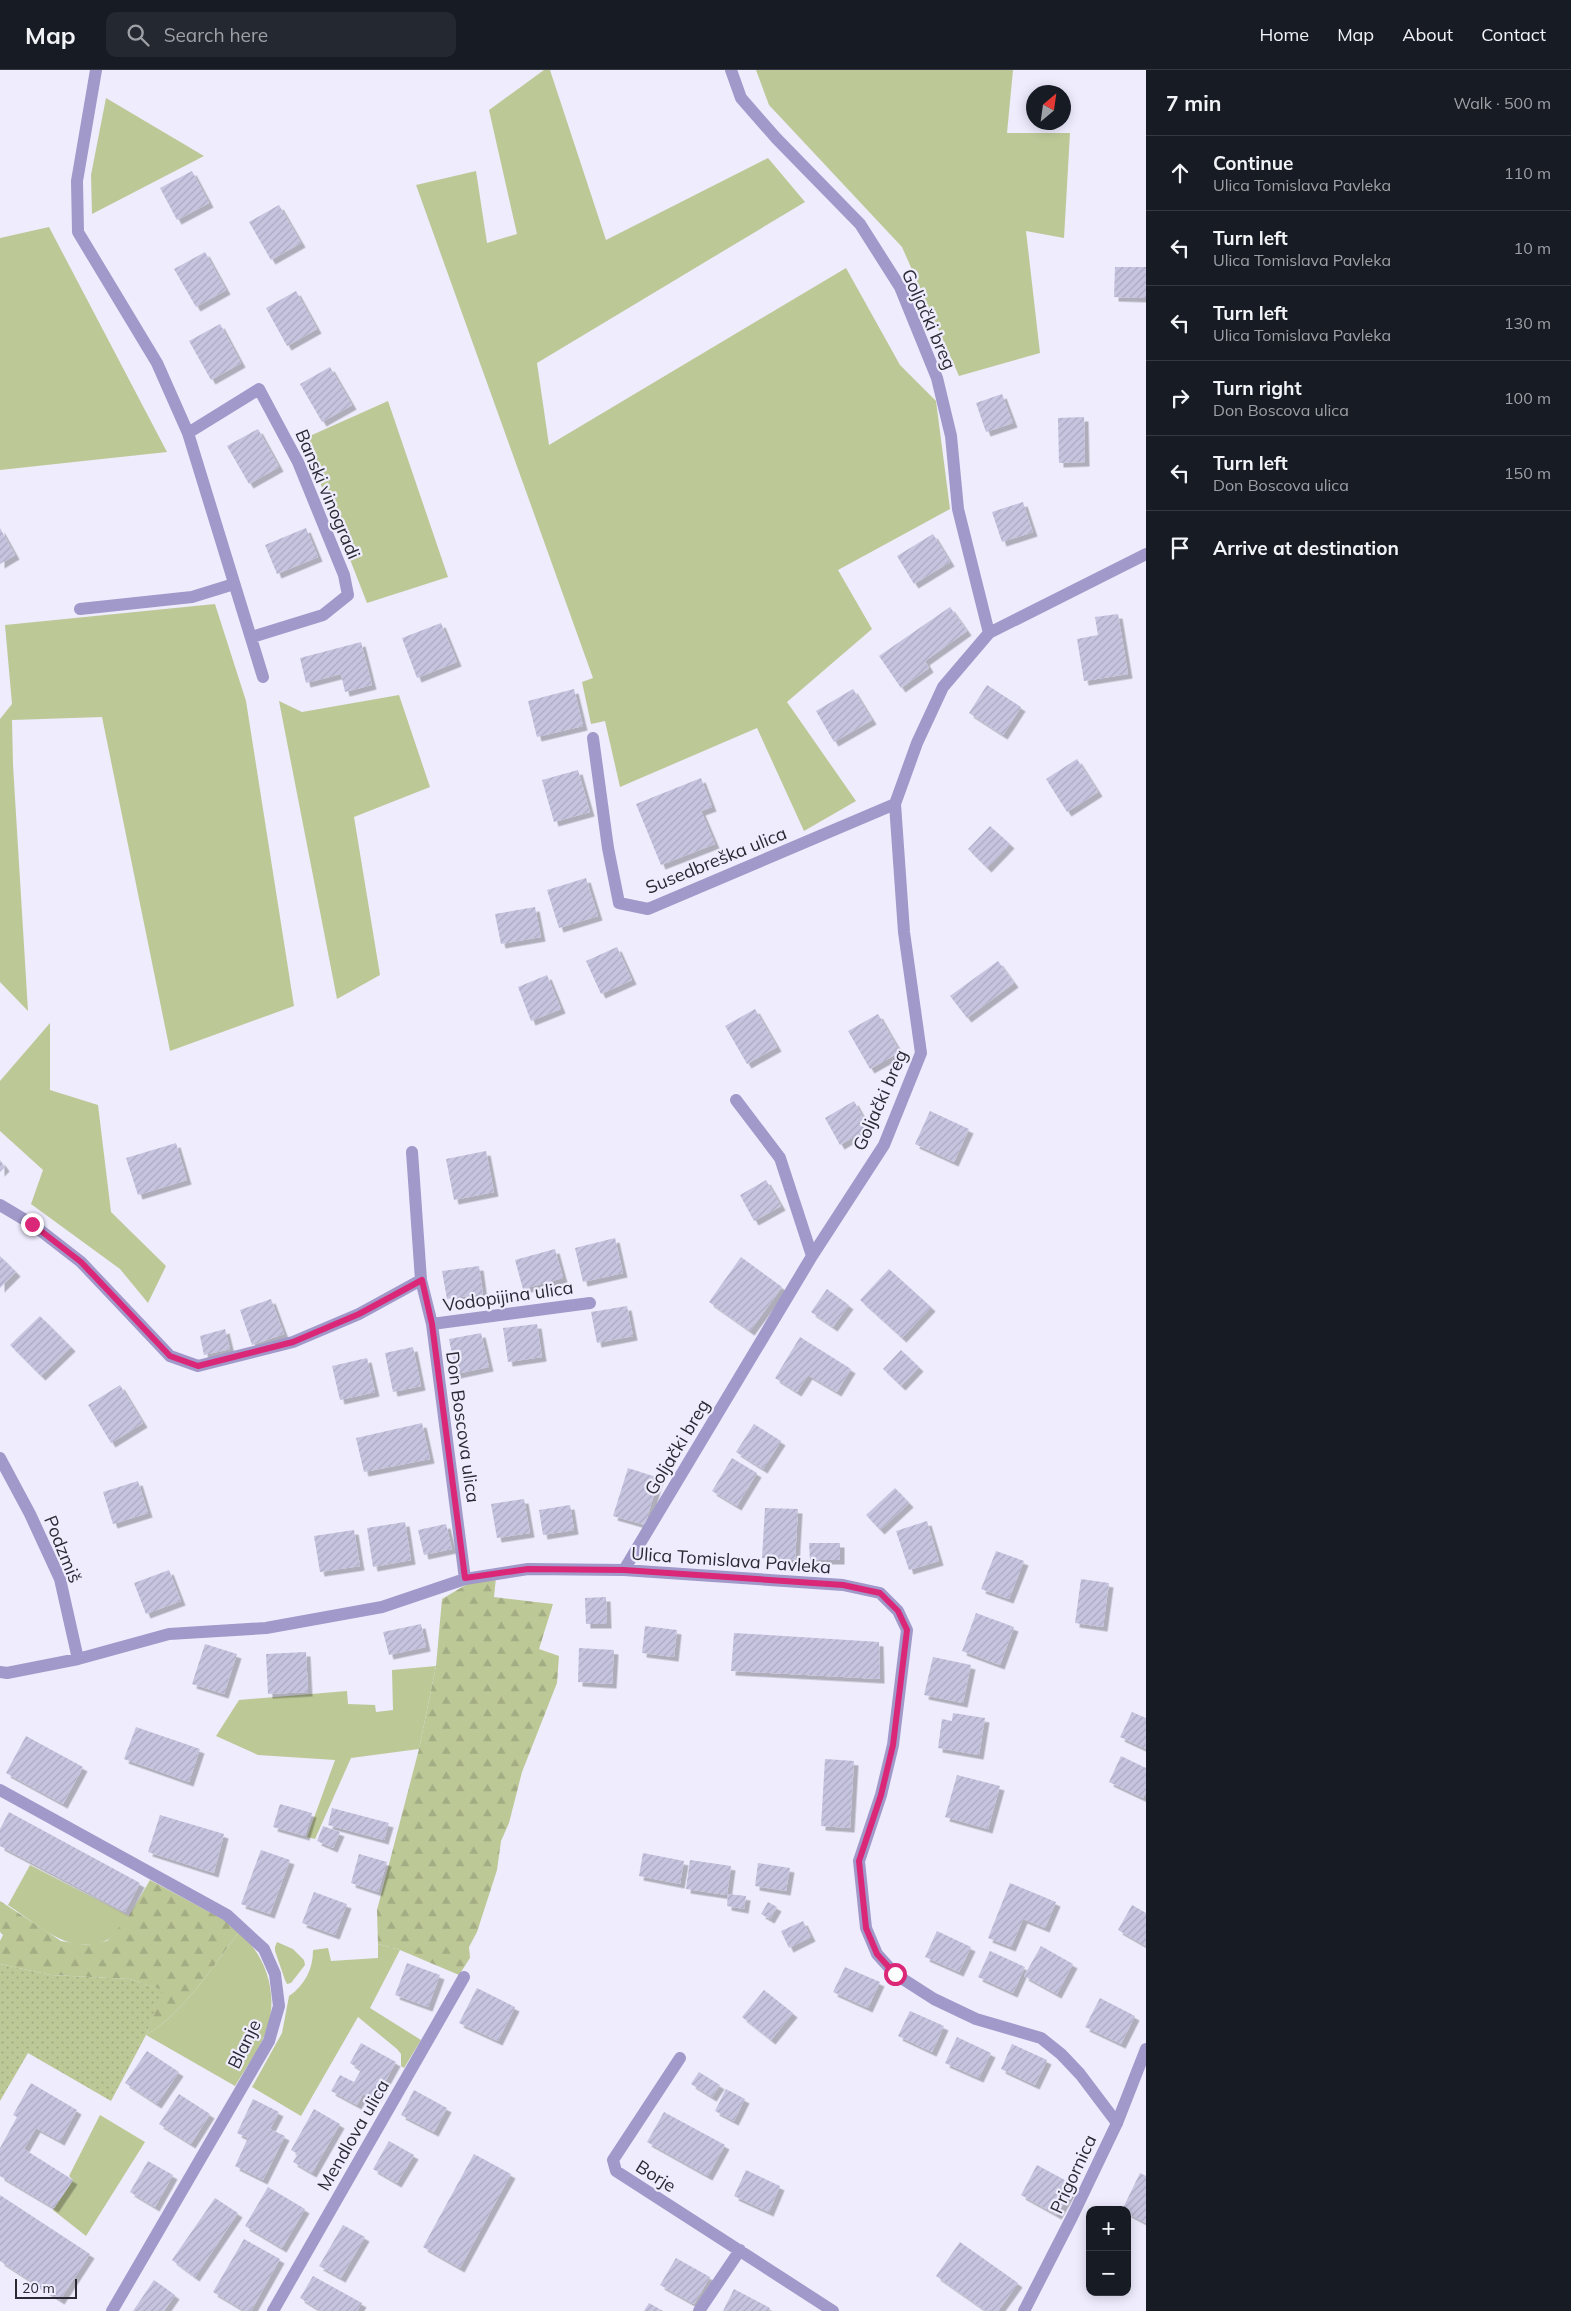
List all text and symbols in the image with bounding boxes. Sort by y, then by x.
search box [106,12,456,57]
text: Map [25,20,76,50]
icon: search [124,21,152,49]
text: Search here [164,23,268,47]
text: Home [1259,23,1309,46]
text: Map [1337,23,1374,46]
text: About [1402,23,1453,46]
text: Contact [1481,23,1546,46]
north arrow [1026,85,1071,130]
text: 7 min [1166,90,1221,116]
text: Walk · 500 m [1453,93,1551,113]
text: Continue [1213,151,1293,175]
icon: ahead [1166,159,1194,187]
text: 110 m [1504,163,1551,183]
text: Ulica Tomislava Pavleka [1213,175,1391,195]
text: Turn left [1213,226,1288,250]
icon: left [1166,234,1194,262]
text: 10 m [1514,238,1551,258]
text: Ulica Tomislava Pavleka [1213,250,1391,270]
street label: Goljački breg [897,265,961,373]
text: Turn left [1213,301,1288,325]
icon: left [1166,309,1194,337]
text: 130 m [1504,313,1551,333]
text: Ulica Tomislava Pavleka [1213,325,1391,345]
text: Turn right [1213,376,1302,400]
icon: right [1166,384,1194,412]
text: 100 m [1504,388,1551,408]
text: Don Boscova ulica [1213,400,1349,420]
street label: Banski vinogradi [290,426,366,562]
text: Turn left [1213,451,1288,475]
icon: left [1166,459,1194,487]
text: 150 m [1504,463,1551,483]
text: Don Boscova ulica [1213,475,1349,495]
icon: arrive [1166,534,1194,562]
text: Arrive at destination [1213,536,1399,560]
street label: Susedbreška ulica [642,821,790,899]
street label: Goljački breg [848,1046,912,1154]
route end [21,1213,44,1236]
street label: Vodopijina ulica [441,1275,575,1317]
street label: Don Boscova ulica [441,1350,485,1504]
street label: Goljački breg [639,1395,715,1499]
street label: Podzmiš [39,1512,87,1586]
street label: Ulica Tomislava Pavleka [630,1542,832,1578]
route start [884,1963,907,1986]
street label: Blanje [222,2016,266,2072]
street label: Mendlova ulica [312,2075,394,2195]
street label: Prigornica [1045,2131,1101,2217]
street label: Borje [632,2155,680,2197]
map controls [1086,2206,1131,2296]
button: + [1086,2206,1131,2251]
button: − [1086,2251,1131,2296]
scale bar [15,2276,78,2299]
text: 20 m [22,2279,55,2297]

